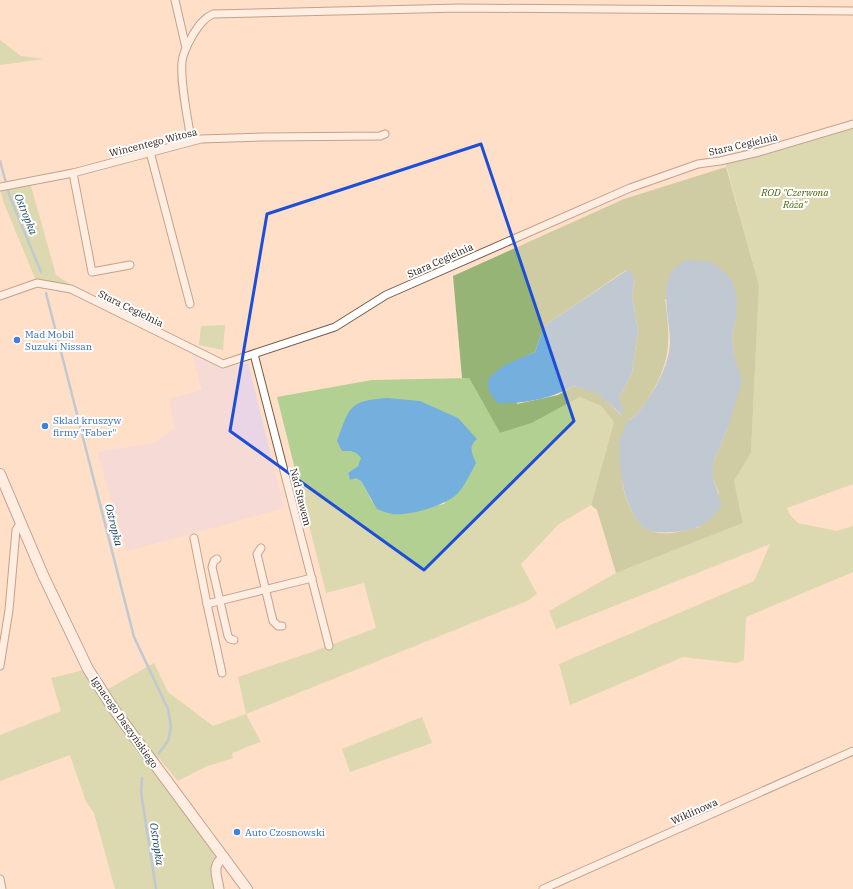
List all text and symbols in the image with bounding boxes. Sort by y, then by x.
street label: Wincentego Witosa [108,125,199,160]
street label: Stara Cegielnia [707,130,780,159]
park label: ROD "Czerwona Róża" [760,186,829,211]
water label: Ostropka [11,191,41,237]
street label: Stara Cegielnia [405,240,476,281]
street label: Stara Cegielnia [96,287,166,330]
place label: Mad Mobil Suzuki Nissan [25,328,93,353]
marker: Mad Mobil Suzuki Nissan [12,335,22,345]
place label: Sklad kruszyw firmy "Faber" [53,414,122,439]
marker: Sklad kruszyw firmy "Faber" [40,421,50,431]
street label: Nad Stawem [287,467,314,528]
water label: Ostropka [102,502,126,548]
street label: Ignacego Daszyńskiego [88,674,161,771]
street label: Wiklinowa [669,795,720,828]
water label: Ostropka [147,822,167,866]
place label: Auto Czosnowski [245,826,325,839]
marker: Auto Czosnowski [232,827,242,837]

